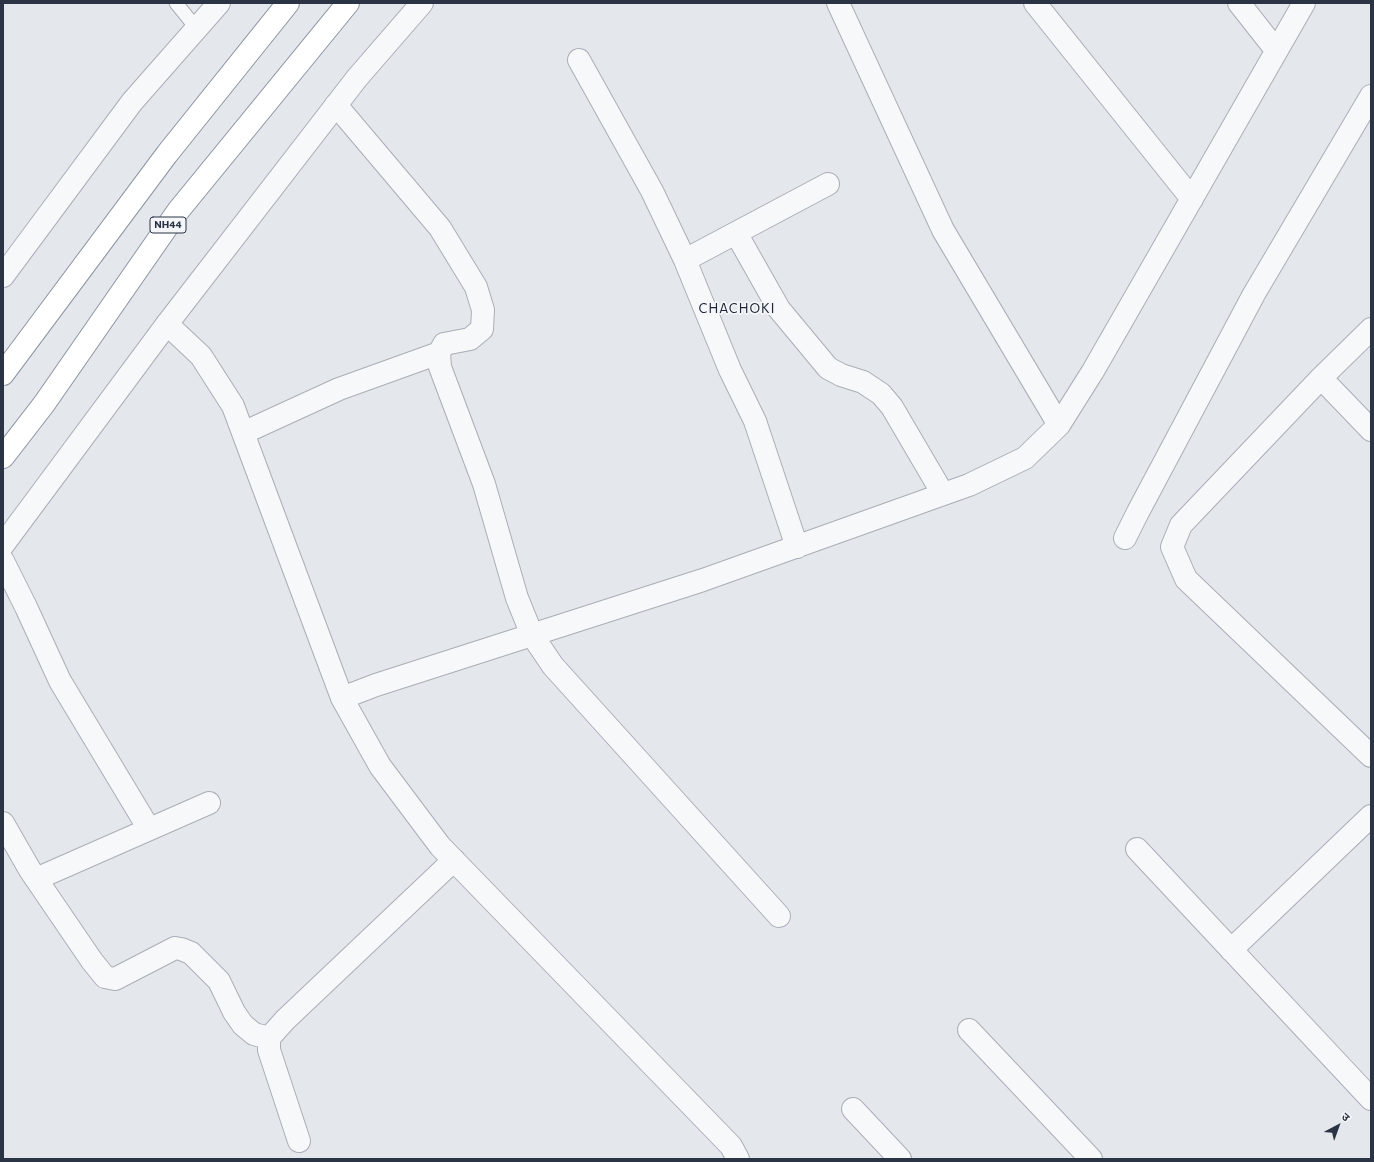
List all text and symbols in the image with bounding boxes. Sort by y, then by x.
road number: NH44 [150,217,186,233]
district label: CHACHOKI [699,301,775,317]
north arrow [1318,1106,1358,1146]
text: उ [1340,1110,1353,1124]

